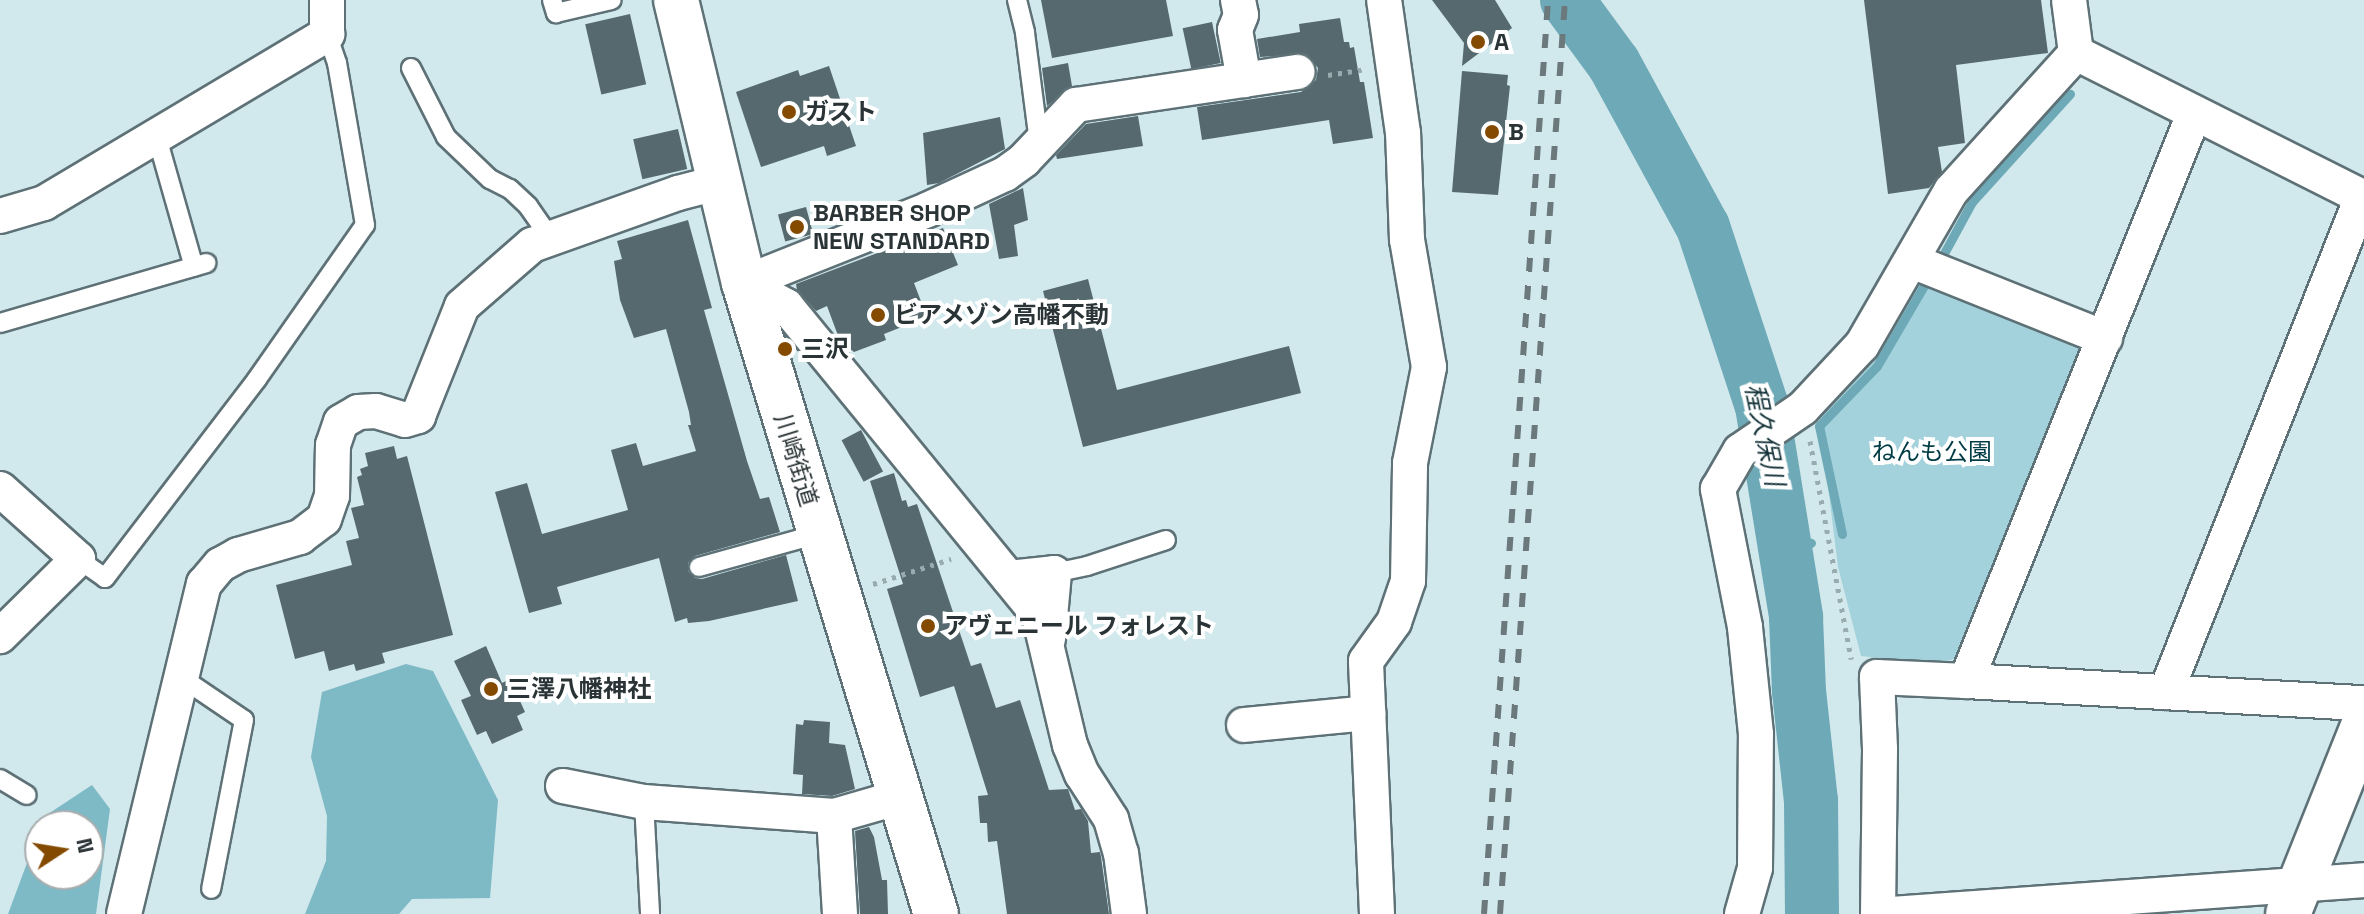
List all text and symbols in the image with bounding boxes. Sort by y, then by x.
place label: A [1494,28,1509,56]
marker: A [1469,33,1487,51]
place label: ガスト [805,98,877,126]
marker: ガスト [780,103,798,121]
place label: B [1508,118,1524,146]
marker: B [1483,123,1501,141]
place label: BARBER SHOP NEW STANDARD [813,199,990,255]
marker: BARBER SHOP NEW STANDARD [788,218,806,236]
place label: ビアメゾン高幡不動 [894,301,1110,329]
marker: ビアメゾン高幡不動 [869,306,887,324]
place label: 三沢 [801,335,849,363]
marker: 三沢 [776,340,794,358]
water label: 程久保川 [1738,381,1790,489]
street label: 川崎街道 [768,410,824,510]
park label: ねんも公園 [1872,438,1992,466]
place label: アヴェニール フォレスト [944,612,1214,640]
marker: アヴェニール フォレスト [919,617,937,635]
place label: 三澤八幡神社 [507,675,651,703]
marker: 三澤八幡神社 [482,680,500,698]
north arrow [24,810,104,890]
text: N [70,835,101,856]

